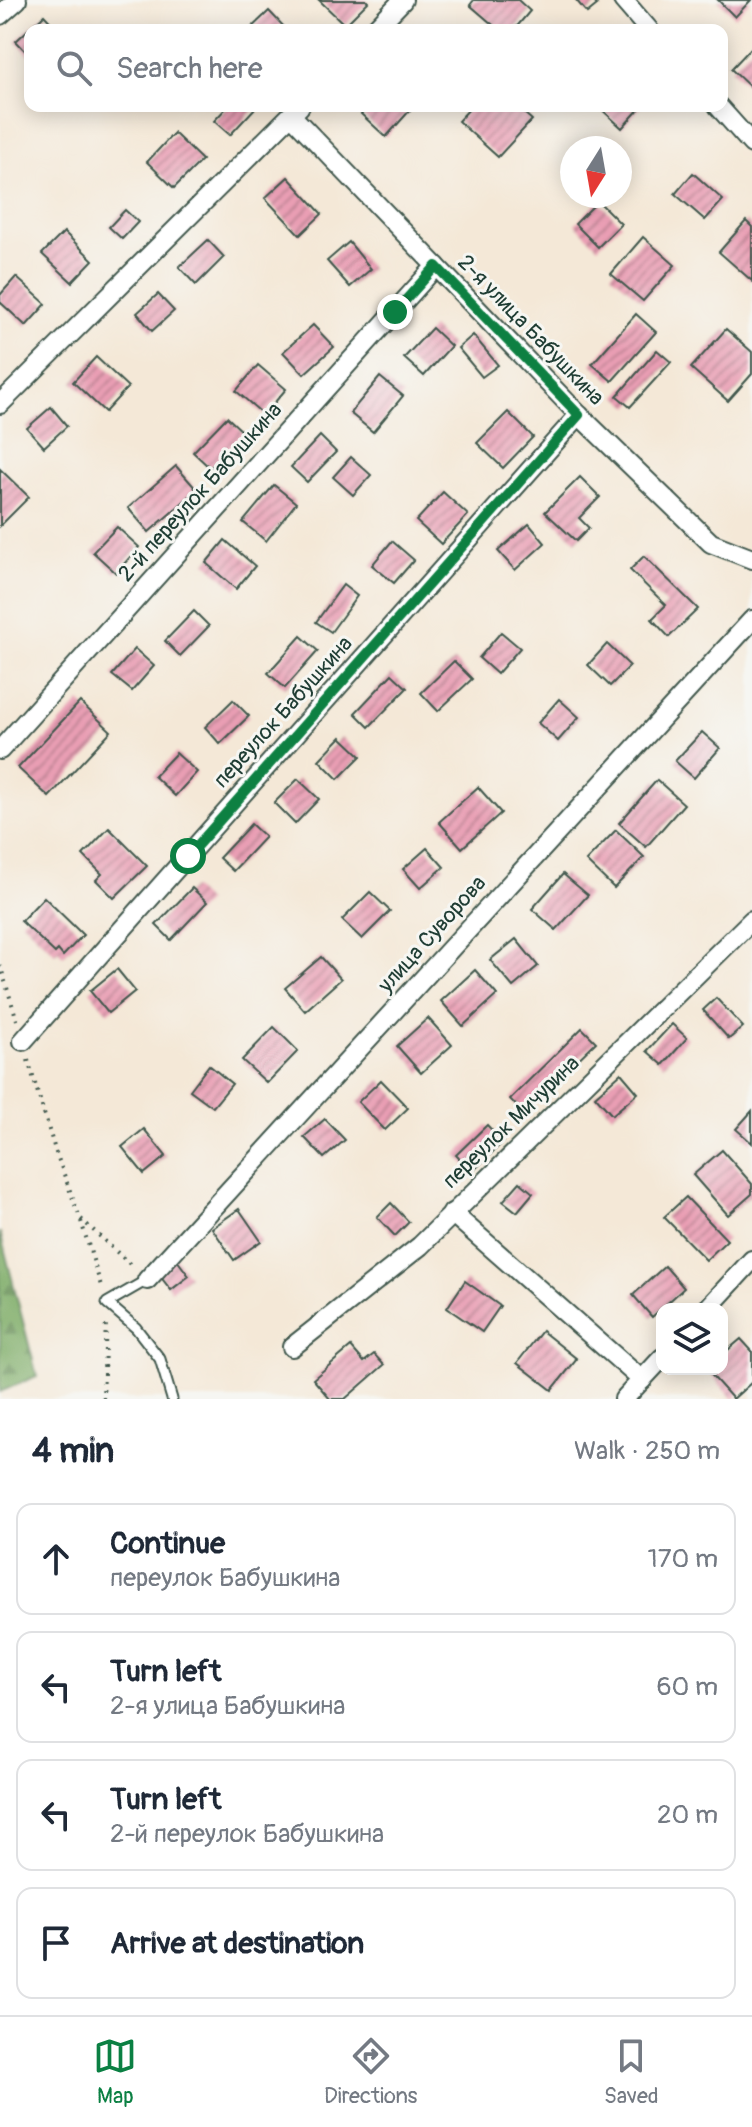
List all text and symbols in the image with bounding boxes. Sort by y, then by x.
search box [24,24,728,112]
icon: search [52,46,96,90]
text: Search here [116,50,263,87]
north arrow [560,136,632,208]
street label: 2-я улица Бабушкина [452,249,610,411]
route end [377,294,413,330]
street label: 2-й переулок Бабушкина [112,396,288,588]
street label: переулок Бабушкина [207,630,359,794]
route start [170,838,206,874]
street label: улица Суворова [371,869,492,999]
street label: переулок Мичурина [437,1050,585,1194]
map controls [656,1303,728,1375]
button: layers [656,1303,728,1375]
text: 4 min [32,1430,114,1473]
text: Walk · 250 m [574,1435,720,1467]
text: Continue [110,1525,225,1562]
icon: ahead [34,1537,78,1581]
text: 170 m [648,1543,718,1575]
text: переулок Бабушкина [110,1562,340,1594]
text: Turn left [110,1653,221,1690]
icon: left [34,1665,78,1709]
text: 60 m [656,1671,718,1703]
text: 2-я улица Бабушкина [110,1690,345,1722]
text: Turn left [110,1781,221,1818]
icon: left [34,1793,78,1837]
text: 20 m [657,1799,718,1831]
text: 2-й переулок Бабушкина [110,1818,384,1850]
icon: arrive [34,1921,78,1965]
text: Arrive at destination [110,1925,364,1962]
tab: Map [93,2034,137,2110]
tab: Directions [324,2034,417,2110]
tab: Saved [604,2034,659,2110]

